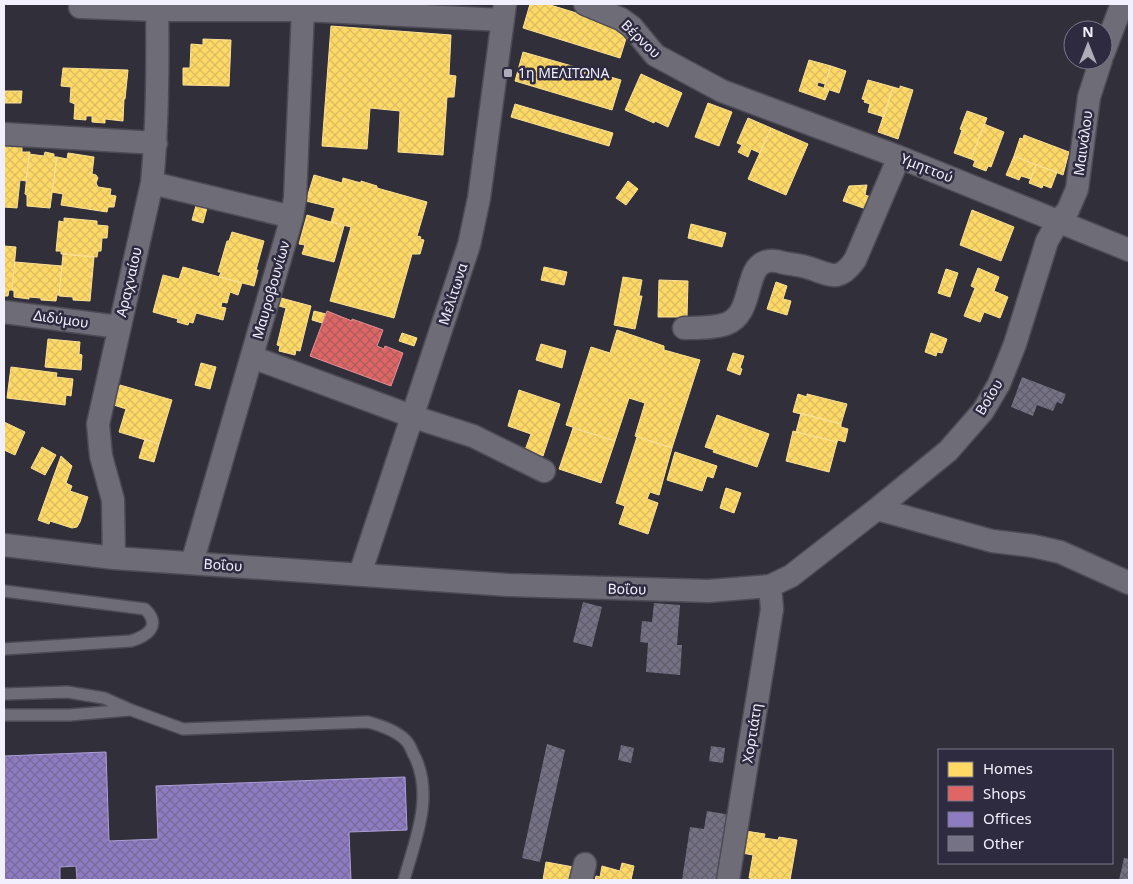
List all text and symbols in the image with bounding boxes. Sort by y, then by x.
street label: Βέρνου [618,15,665,62]
north arrow [1063,20,1113,70]
text: N [1082,22,1094,41]
place label: 1η ΜΕΛΙΤΩΝΑ [518,63,609,82]
marker: 1η ΜΕΛΙΤΩΝΑ [502,67,514,79]
street label: Μαινάλου [1069,109,1096,177]
street label: Υμηττού [898,148,956,187]
street label: Μαυροβουνίων [247,239,294,341]
street label: Αραχναίου [111,245,146,319]
street label: Μελίτωνα [434,260,472,327]
street label: Διδύμου [32,305,90,332]
street label: Βοΐου [970,375,1007,418]
street label: Βοΐου [203,554,243,575]
street label: Βοΐου [607,579,647,598]
street label: Χορτιάτη [737,702,766,764]
legend [938,749,1113,864]
text: Homes [983,758,1033,778]
text: Shops [983,783,1026,803]
text: Offices [983,808,1032,828]
text: Other [983,833,1024,853]

